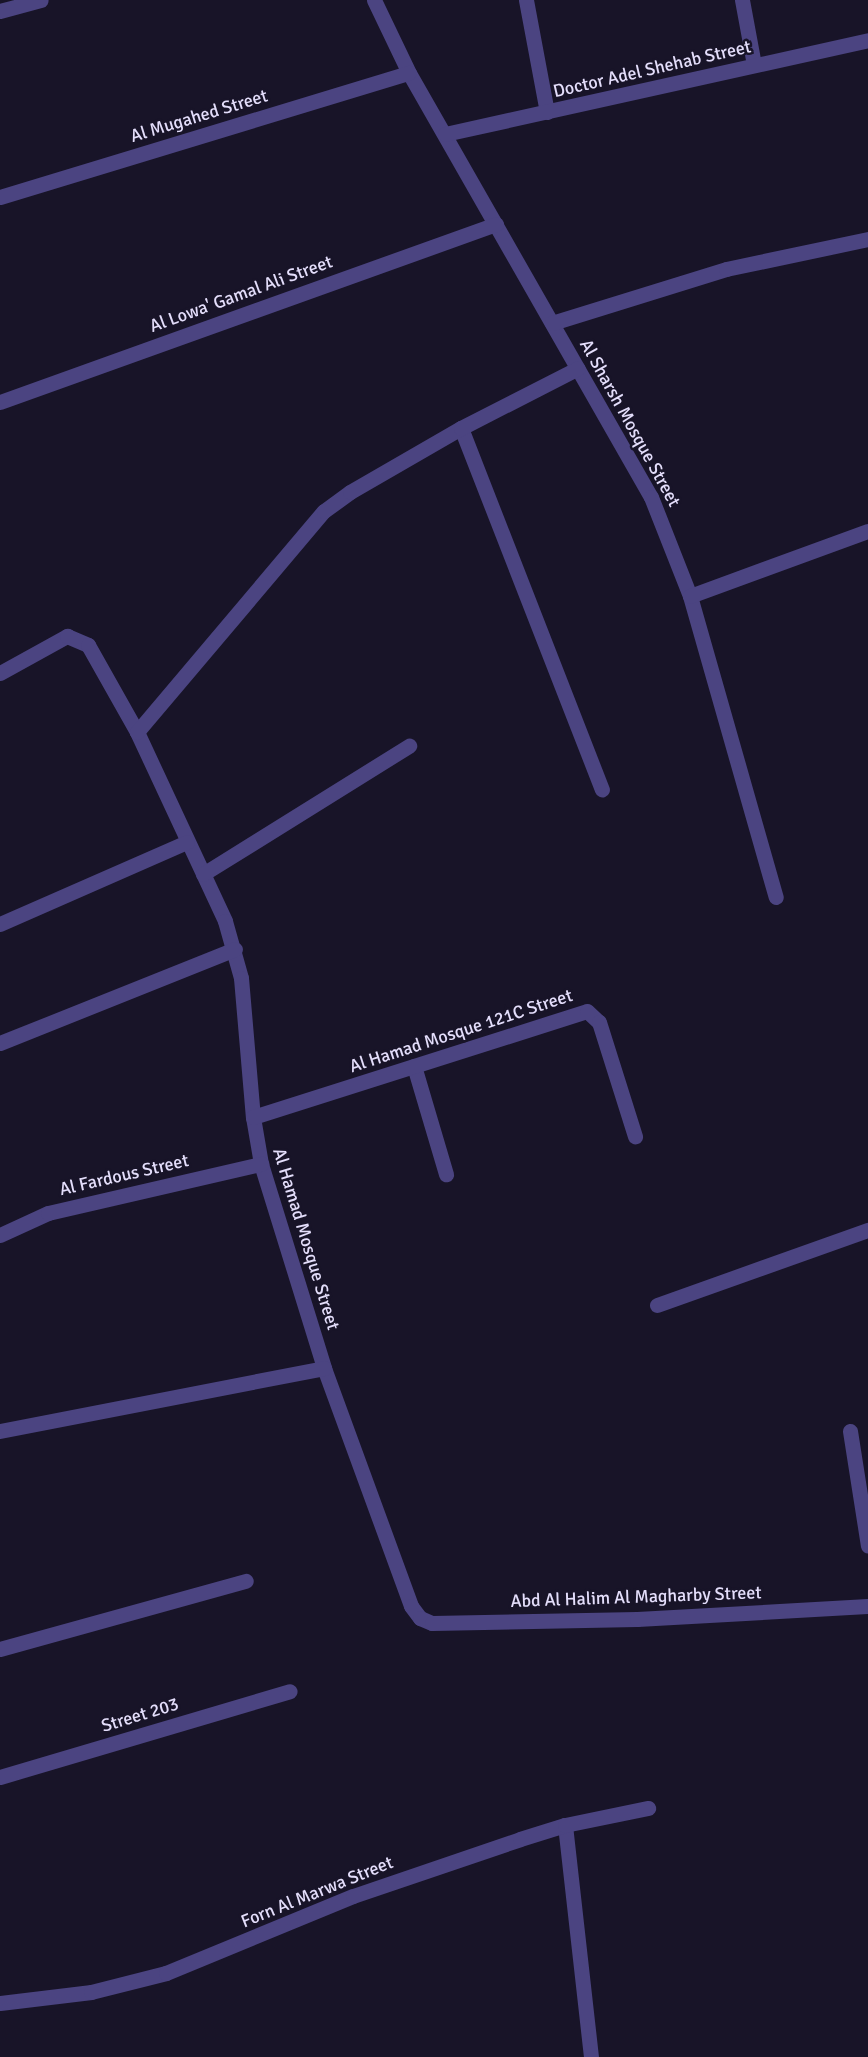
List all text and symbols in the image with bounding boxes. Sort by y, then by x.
street label: Doctor Adel Shehab Street [551,36,753,102]
street label: Al Mugahed Street [128,85,270,147]
street label: Al Lowa' Gamal Ali Street [147,251,335,337]
street label: Al Sharsh Mosque Street [575,335,685,511]
street label: Al Hamad Mosque 121C Street [347,985,575,1077]
street label: Al Hamad Mosque Street [268,1145,344,1333]
street label: Al Fardous Street [57,1150,191,1200]
street label: Abd Al Halim Al Magharby Street [510,1582,762,1612]
street label: Street 203 [99,1693,181,1737]
street label: Forn Al Marwa Street [238,1852,396,1932]

